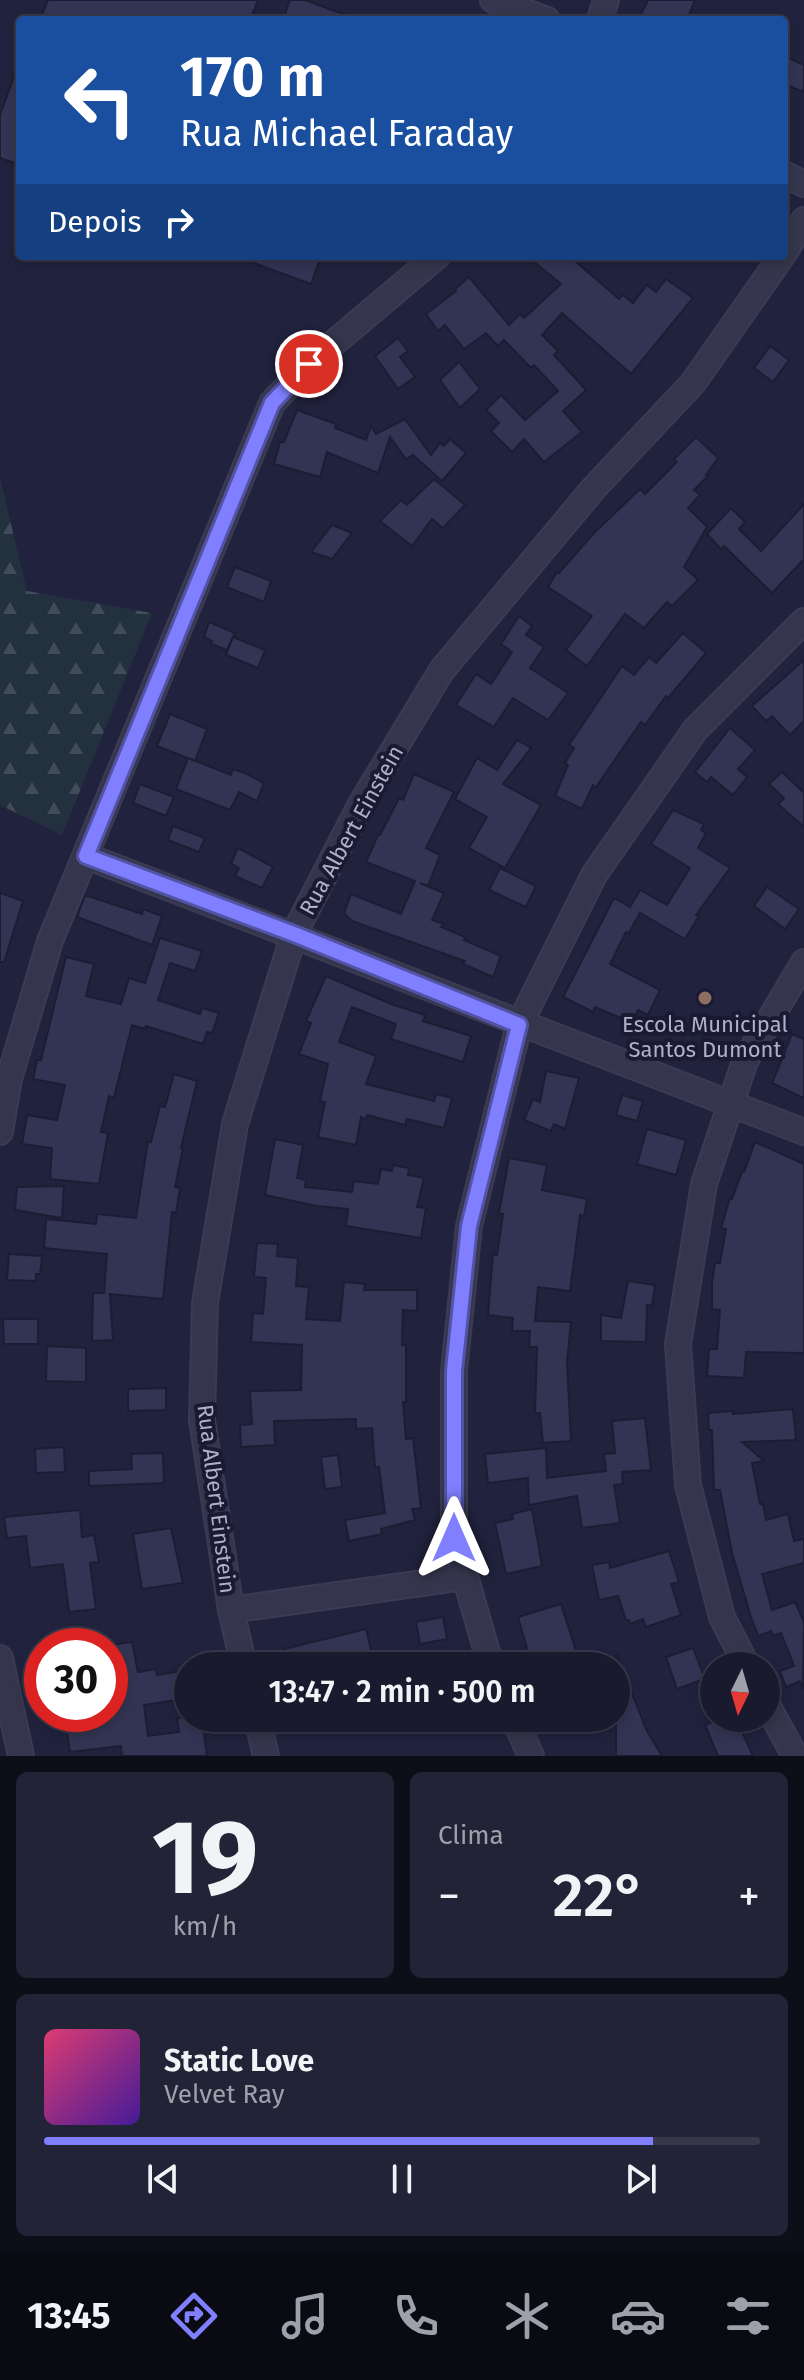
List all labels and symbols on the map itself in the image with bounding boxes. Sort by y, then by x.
pin [275,330,343,398]
street label: Rua Albert Einstein [294,741,409,920]
marker: Escola Municipal Santos Dumont [696,989,714,1007]
place label: Escola Municipal Santos Dumont [622,1011,788,1063]
street label: Rua Albert Einstein [192,1403,241,1595]
position arrow [412,1496,496,1580]
speed limit sign: 30 [24,1628,128,1732]
north arrow [700,1652,780,1732]

